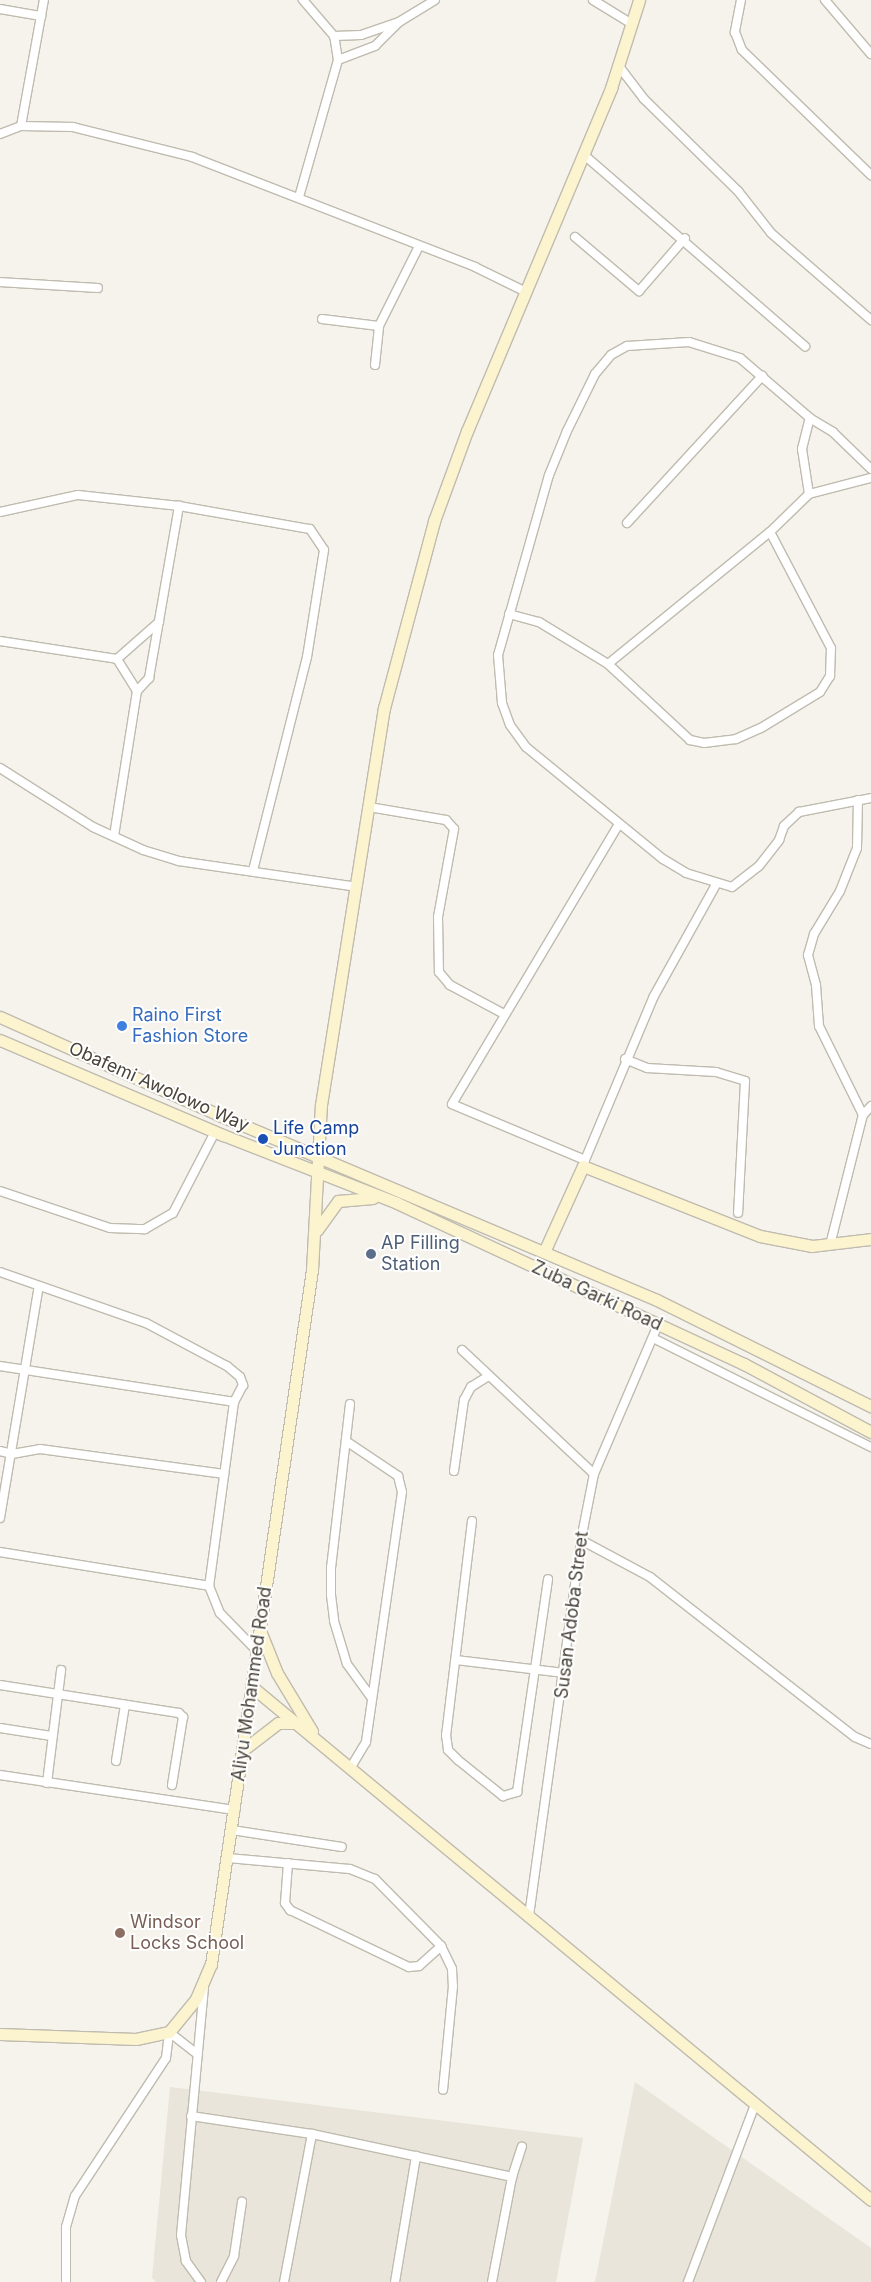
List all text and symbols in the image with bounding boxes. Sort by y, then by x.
place label: Raino First Fashion Store [132,1005,248,1048]
marker: Raino First Fashion Store [116,1020,128,1032]
street label: Obafemi Awolowo Way [65,1037,253,1137]
place label: Life Camp Junction [273,1118,359,1160]
marker: Life Camp Junction [257,1133,269,1145]
place label: AP Filling Station [381,1233,460,1276]
marker: AP Filling Station [365,1248,377,1260]
street label: Zuba Garki Road [528,1256,666,1336]
street label: Susan Adoba Street [551,1530,593,1700]
street label: Aliyu Mohammed Road [228,1585,276,1783]
place label: Windsor Locks School [130,1912,244,1955]
marker: Windsor Locks School [114,1927,126,1939]

